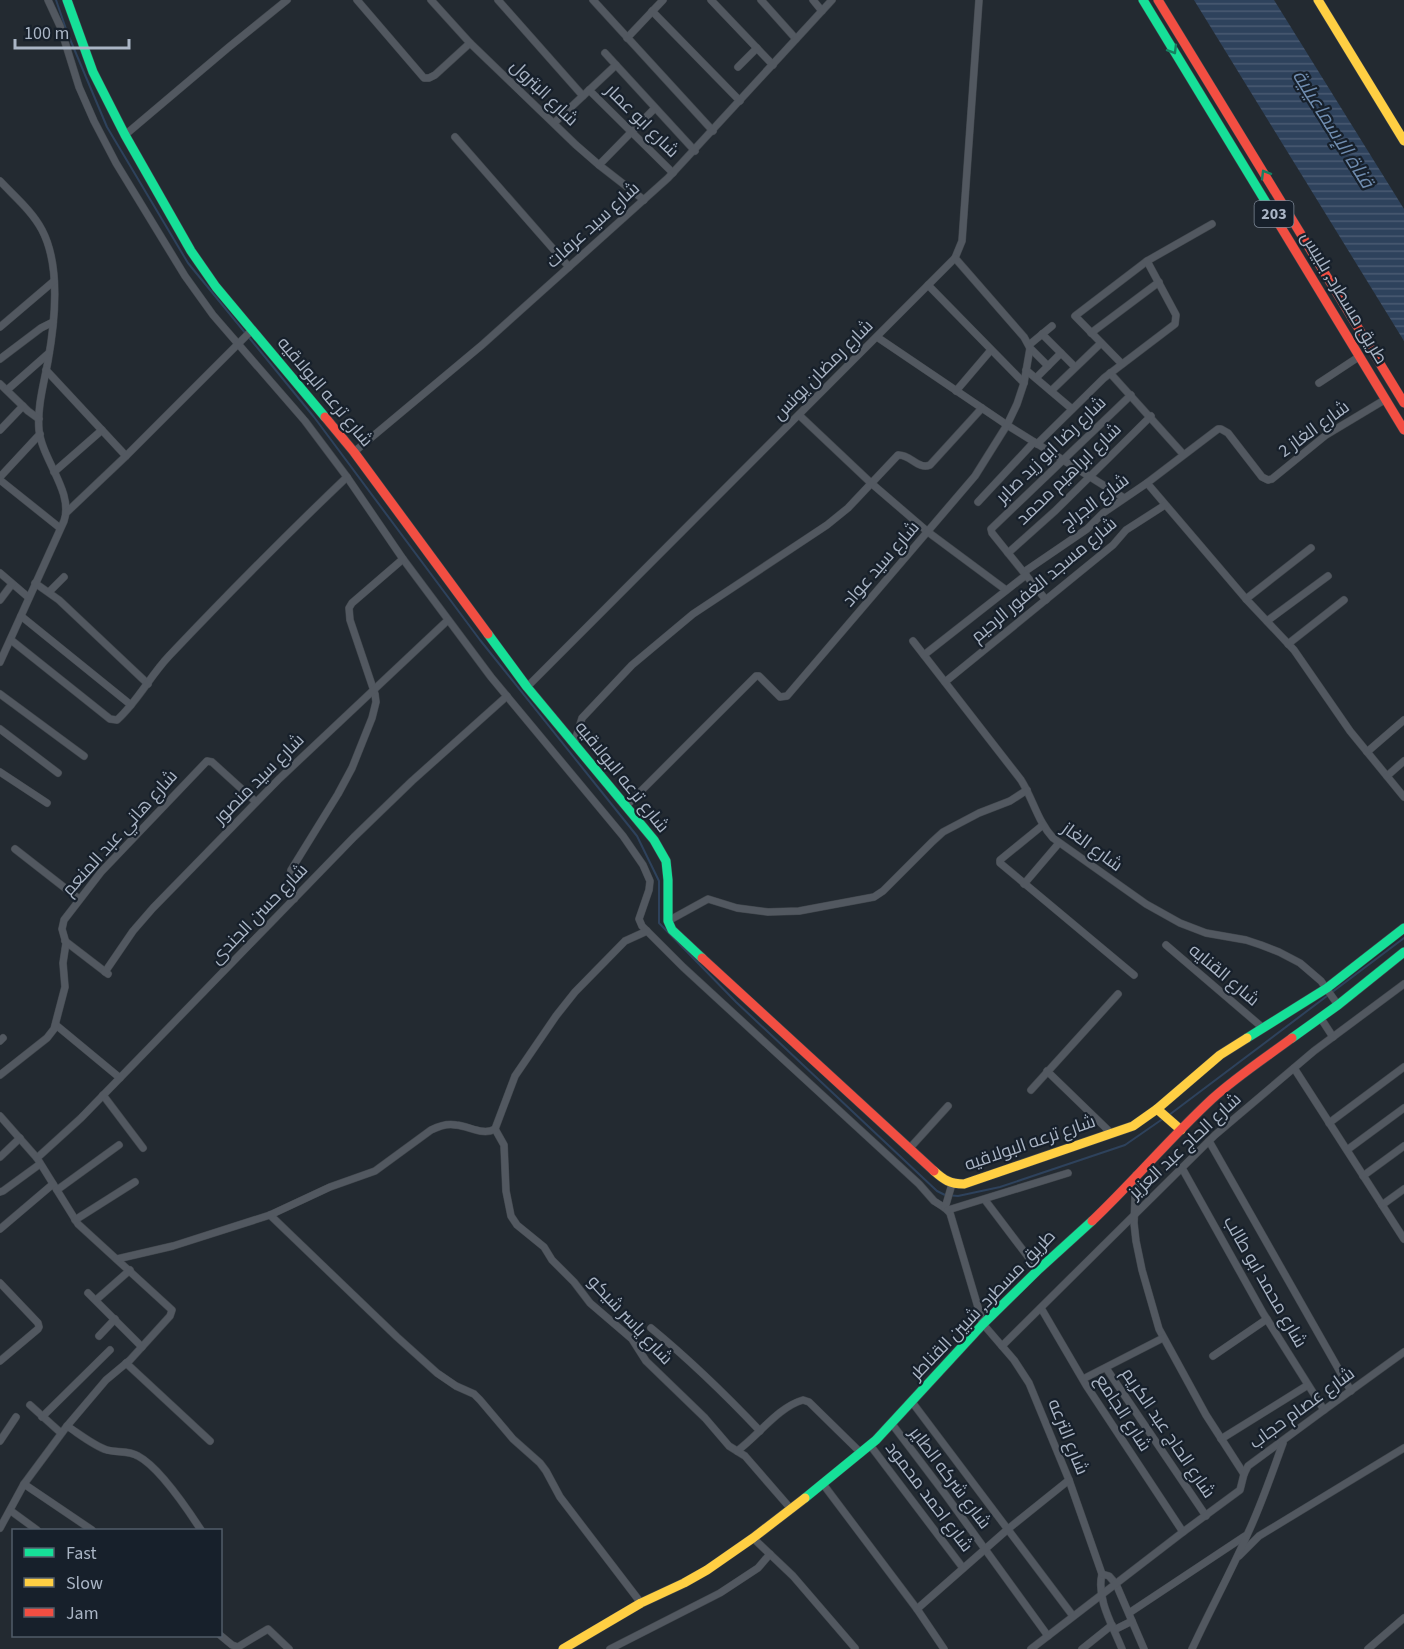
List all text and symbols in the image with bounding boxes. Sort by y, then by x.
scale bar [15,12,129,50]
text: 100 m [24,21,69,46]
one-way arrow [1166,44,1178,54]
street label: شارع البترول [504,54,584,132]
water label: قناة الإسماعيلية [1285,64,1382,195]
street label: شارع ابو عمار [599,78,684,163]
one-way arrow [1261,170,1272,180]
street label: شارع سيد عرفات [541,176,645,274]
road number: 203 [1254,201,1294,227]
street label: طريق مسطرد, بلبيس [1294,227,1394,369]
street label: شارع رمضان يونس [767,314,879,426]
street label: شارع ترعه البولاقيه [271,331,379,453]
street label: شارع رضا ابو زيد صابر [989,391,1112,510]
street label: شارع الغاز 2 [1273,395,1355,463]
street label: شارع ابراهيم محمد [1011,417,1127,531]
street label: شارع الجراج [1056,468,1134,536]
street label: شارع مسجد الغفور الرحيم [966,511,1122,649]
street label: شارع سيد عواد [837,516,925,612]
street label: شارع ترعه البولاقيه [569,716,675,838]
street label: شارع سيد منصور [207,728,310,831]
street label: شارع هاني عبد المنعم [56,764,184,902]
street label: شارع الغاز [1056,816,1128,878]
street label: شارع حسن الجندى [204,858,314,970]
street label: شارع القنايه [1183,938,1265,1012]
street label: شارع الحاج عبد العزيز [1122,1087,1247,1206]
street label: شارع ترعه البولاقيه [961,1109,1099,1177]
street label: شارع محمد ابو طالب [1217,1212,1313,1352]
street label: طريق مسطرد, شبين القناطر [904,1224,1061,1386]
street label: شارع ياسر شيكو [582,1270,678,1370]
street label: شارع عصام حجاب [1244,1361,1360,1455]
street label: شارع الحاج عبد الكريم [1115,1363,1221,1503]
street label: شارع الجامع [1089,1370,1157,1456]
street label: شارع الترعه [1041,1395,1095,1479]
street label: شارع شركه الطاير [903,1421,997,1534]
street label: شارع احمد محمود [879,1437,979,1557]
legend [12,1529,222,1637]
text: Fast [66,1541,97,1566]
text: Slow [66,1571,103,1596]
text: Jam [66,1601,99,1626]

